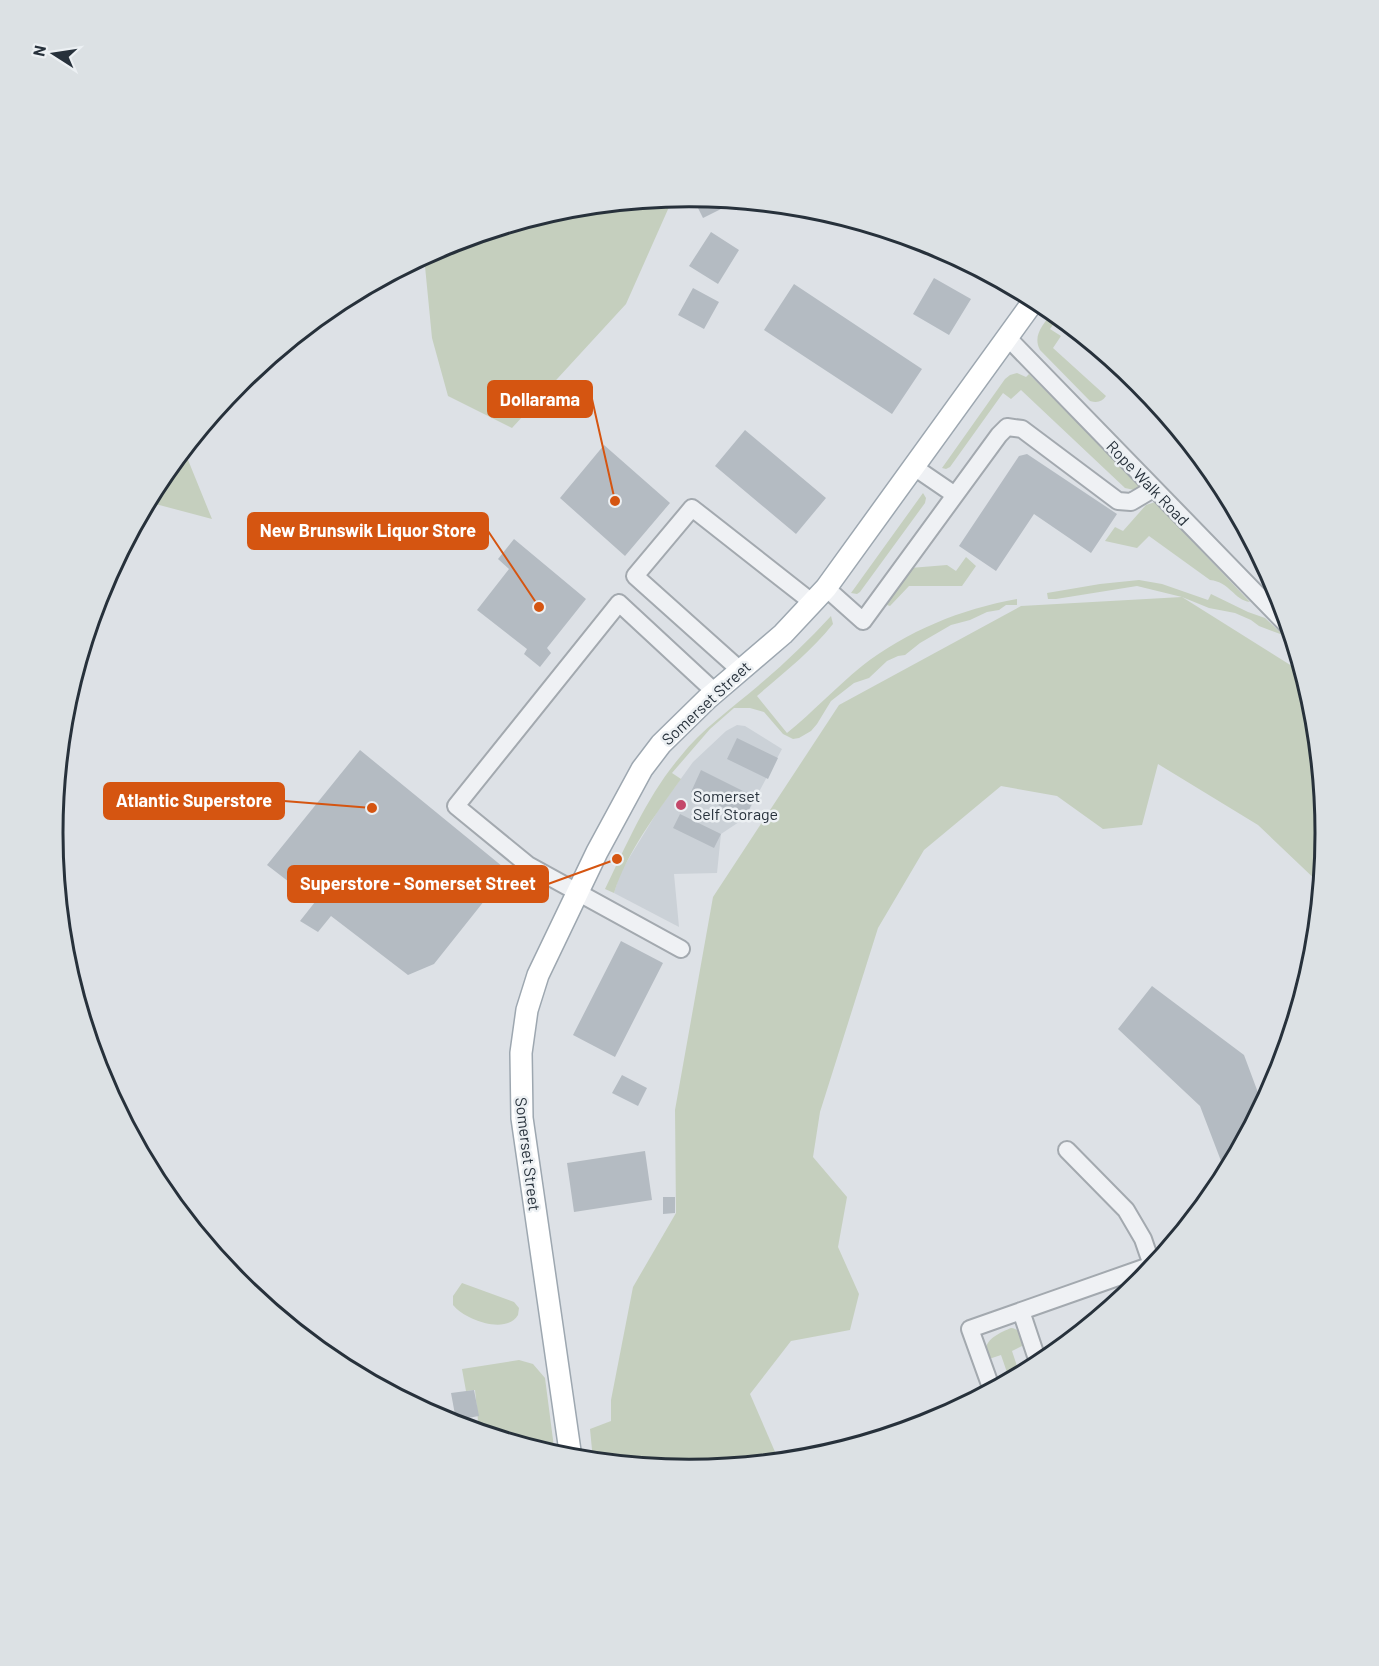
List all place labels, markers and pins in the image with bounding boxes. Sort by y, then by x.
callout: Dollarama [488,381,592,417]
callout: New Brunswik Liquor Store [248,513,488,549]
callout: Atlantic Superstore [104,783,284,819]
place label: Somerset Self Storage [693,786,778,823]
marker: Somerset Self Storage [674,798,688,812]
callout: Superstore - Somerset Street [288,866,548,902]

